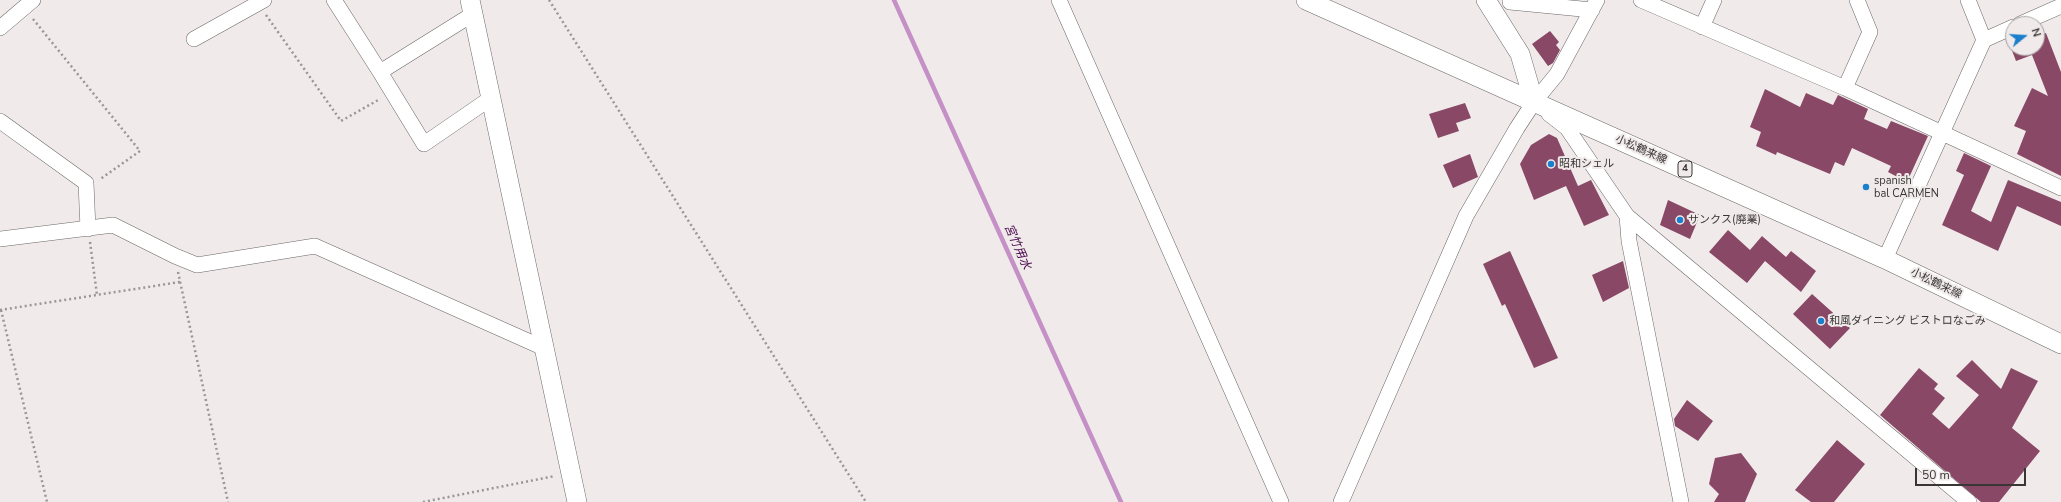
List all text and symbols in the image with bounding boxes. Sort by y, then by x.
north arrow [2005,16,2045,56]
text: N [2028,26,2044,39]
street label: 小松鶴来線 [1613,133,1669,167]
place label: 昭和シェル [1559,157,1614,171]
marker: 昭和シェル [1546,159,1556,169]
road number: 4 [1678,161,1692,177]
place label: spanish bal CARMEN [1874,174,1939,200]
marker: spanish bal CARMEN [1861,182,1871,192]
place label: サンクス(廃業) [1688,213,1761,227]
marker: サンクス(廃業) [1675,215,1685,225]
water label: 宮竹用水 [1001,222,1033,272]
street label: 小松鶴来線 [1908,266,1964,302]
place label: 和風ダイニング ビストロなごみ [1829,314,1986,328]
marker: 和風ダイニング ビストロなごみ [1816,316,1826,326]
scale bar [1917,460,2028,486]
text: 50 m [1922,467,1950,483]

